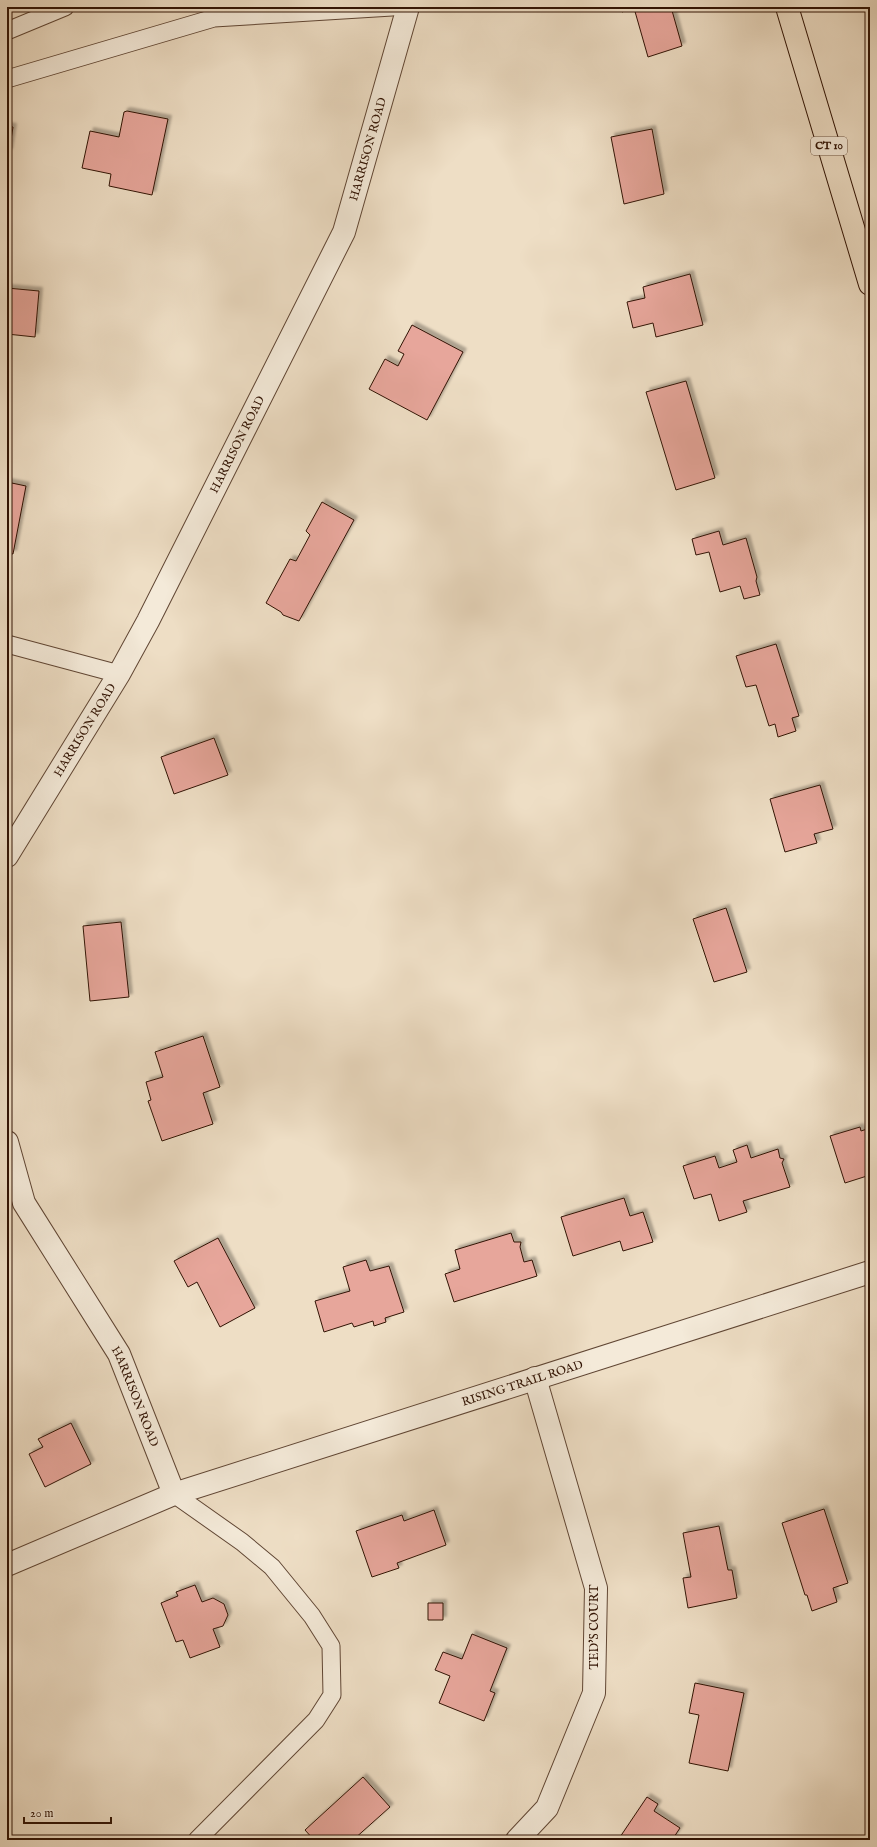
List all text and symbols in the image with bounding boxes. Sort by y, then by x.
street label: HARRISON ROAD [346,95,390,203]
road number: CT 10 [811,137,847,155]
street label: HARRISON ROAD [206,393,268,495]
street label: HARRISON ROAD [50,680,119,779]
street label: HARRISON ROAD [108,1343,162,1449]
street label: RISING TRAIL ROAD [460,1356,585,1409]
street label: TED'S COURT [587,1584,602,1669]
scale bar [24,1799,111,1825]
text: 20 m [30,1806,53,1821]

